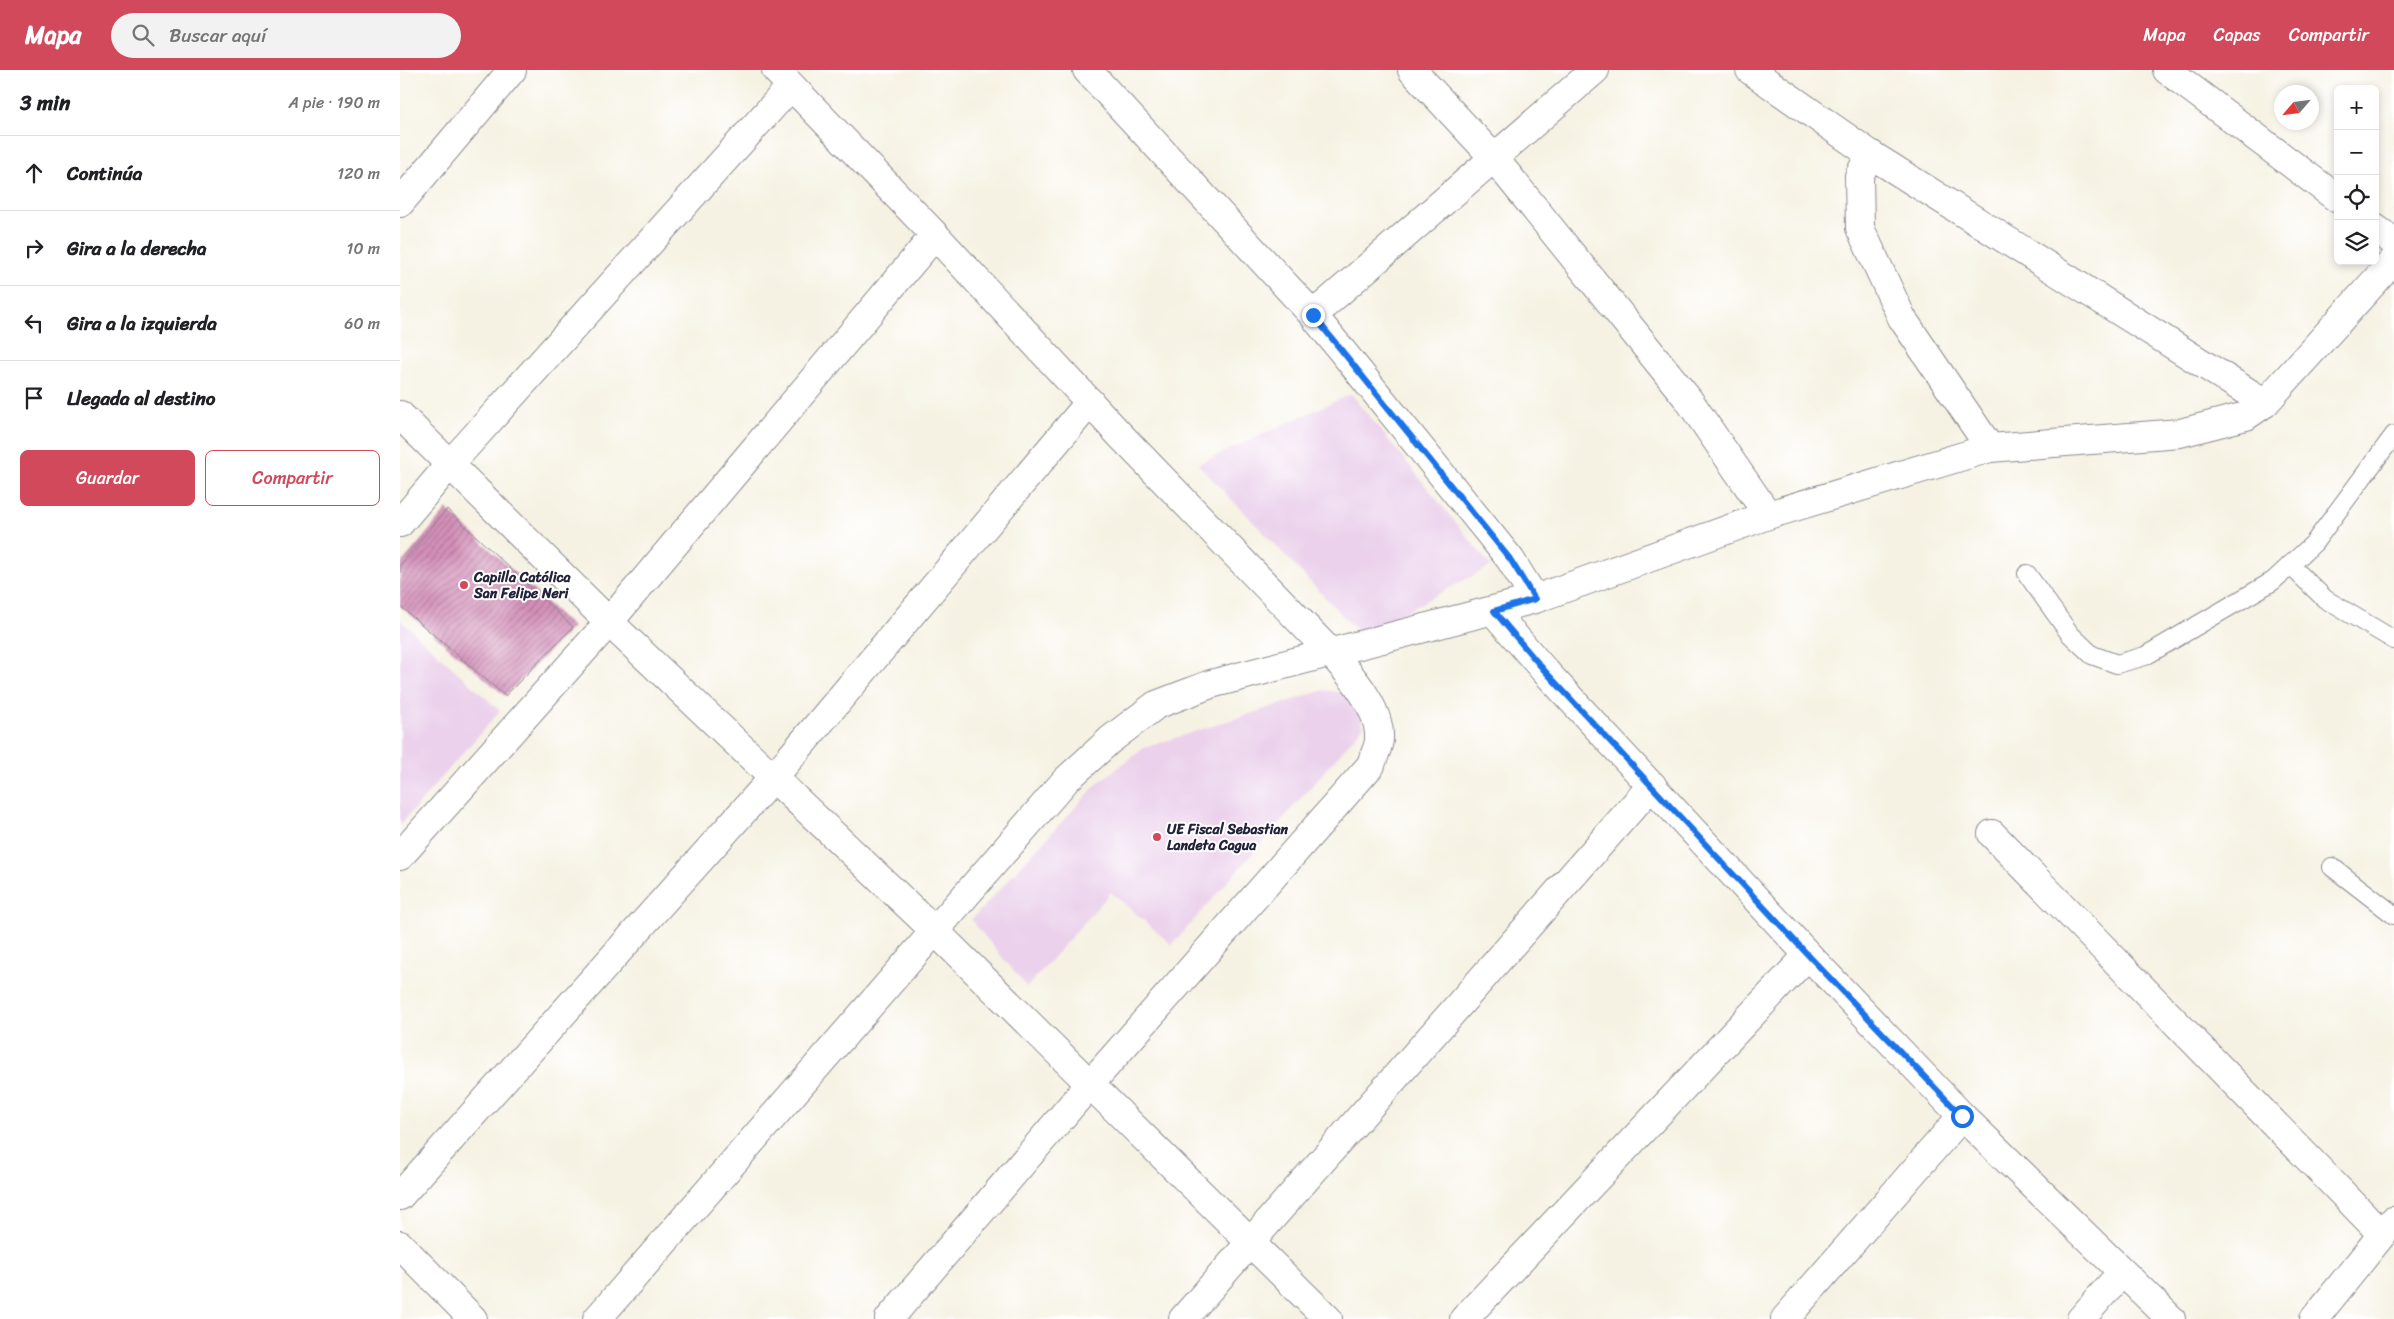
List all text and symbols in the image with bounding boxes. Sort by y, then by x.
search box [111,13,461,58]
text: Mapa [25,14,81,56]
text: Buscar aquí [169,19,266,52]
text: Mapa [2143,19,2186,51]
text: Capas [2214,19,2261,51]
text: Compartir [2289,19,2369,51]
icon: search [129,21,157,49]
text: 3 min [20,84,70,122]
north arrow [2274,85,2319,130]
map controls [2334,85,2379,265]
button: + [2334,85,2379,130]
text: A pie · 190 m [288,88,380,117]
button: − [2334,130,2379,175]
text: Continúa [67,157,142,190]
icon: ahead [20,159,48,187]
text: 120 m [337,159,380,188]
button: locate [2334,175,2379,220]
button: layers [2334,220,2379,265]
text: Gira a la derecha [67,232,206,265]
icon: right [20,234,48,262]
text: 10 m [347,234,380,263]
route end [1302,304,1325,327]
text: Gira a la izquierda [67,307,217,340]
icon: left [20,309,48,337]
text: 60 m [344,309,380,338]
text: Llegada al destino [67,382,216,415]
icon: arrive [20,384,48,412]
button: Guardar [20,450,195,506]
button: Compartir [205,450,380,506]
place label: Capilla Católica San Felipe Neri [473,565,572,606]
marker: Capilla Católica San Felipe Neri [458,579,470,591]
place label: UE Fiscal Sebastian Landeta Cagua [1167,817,1288,858]
marker: UE Fiscal Sebastian Landeta Cagua [1151,831,1163,843]
route start [1951,1105,1974,1128]

